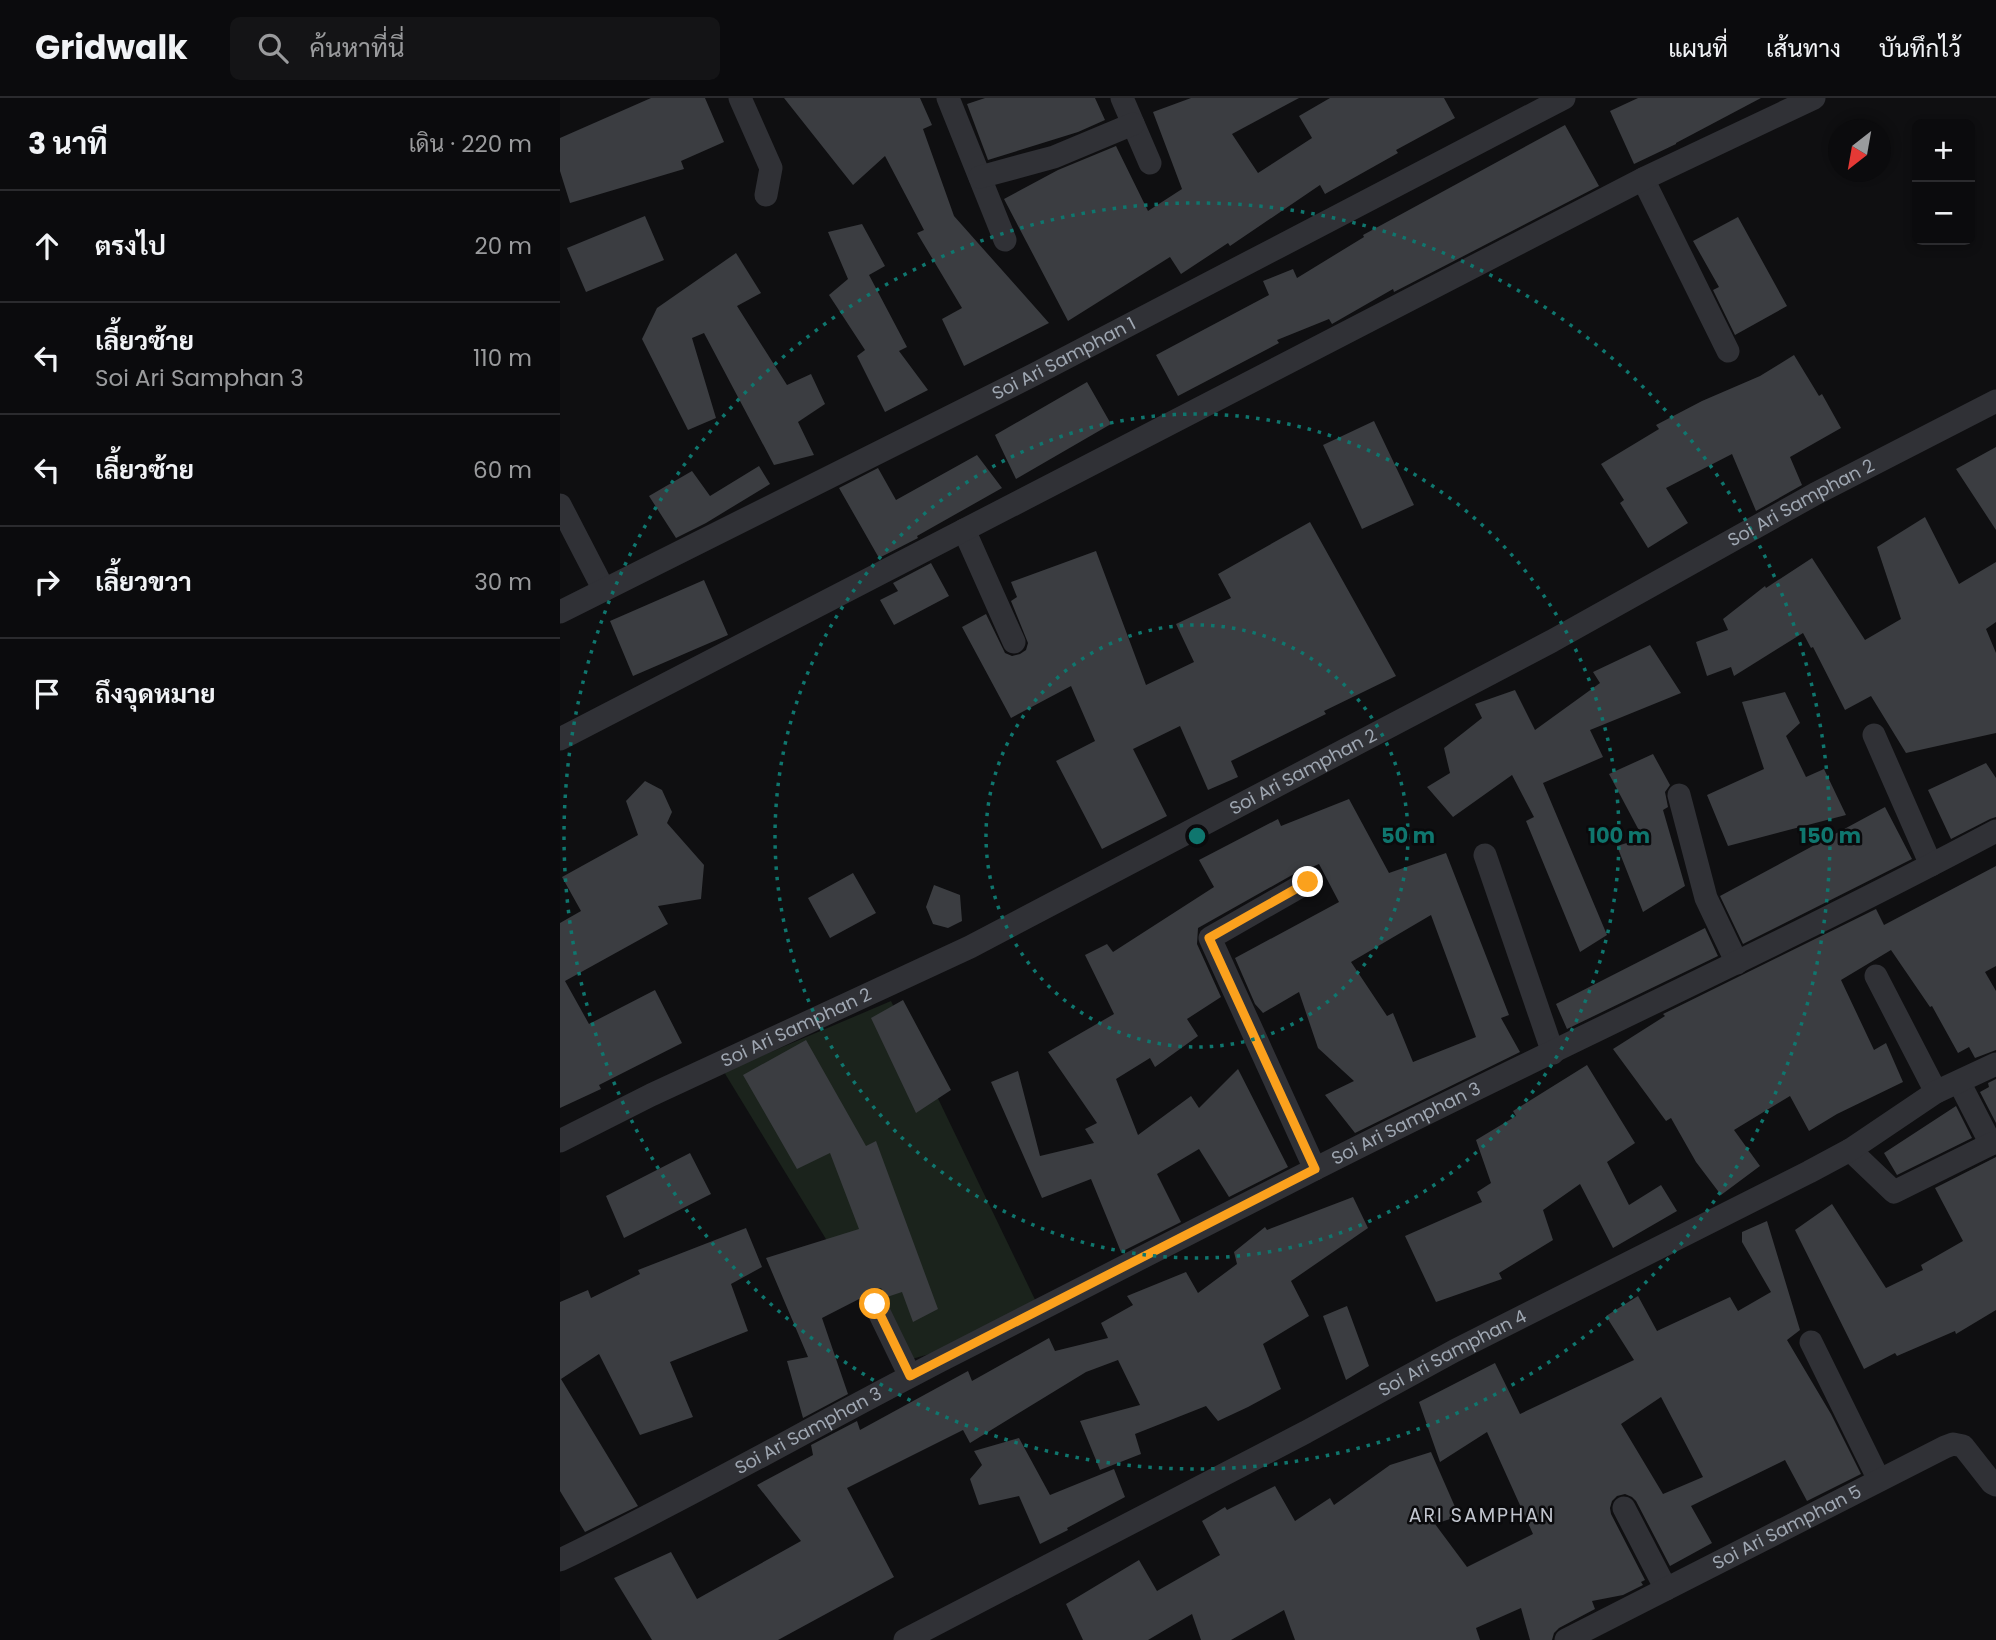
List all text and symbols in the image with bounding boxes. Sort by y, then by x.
search box [230,17,720,80]
text: Gridwalk [35,24,188,71]
icon: search [254,29,292,67]
text: ค้นหาที่นี่ [310,30,405,66]
text: แผนที่ [1668,32,1728,65]
text: เส้นทาง [1766,32,1841,65]
text: บันทึกไว้ [1879,32,1961,65]
north arrow [1828,119,1891,182]
map controls [1912,119,1975,245]
button: + [1912,119,1975,182]
text: 3 นาที [28,122,108,165]
text: เดิน · 220 m [409,128,532,160]
button: − [1912,182,1975,245]
icon: ahead [28,227,66,265]
text: ตรงไป [95,228,166,264]
text: 20 m [474,230,532,262]
street label: Soi Ari Samphan 1 [987,311,1140,406]
text: เลี้ยวซ้าย [95,323,194,359]
icon: left [28,339,66,377]
text: 110 m [473,342,532,374]
text: Soi Ari Samphan 3 [95,362,304,394]
icon: left [28,451,66,489]
text: เลี้ยวซ้าย [95,452,194,488]
street label: Soi Ari Samphan 2 [1723,453,1878,552]
text: 60 m [473,454,532,486]
icon: right [28,563,66,601]
text: เลี้ยวขวา [95,564,192,600]
text: 30 m [474,566,532,598]
icon: arrive [28,675,66,713]
text: ถึงจุดหมาย [95,676,216,712]
street label: Soi Ari Samphan 2 [1225,722,1381,820]
text: 50 m [1381,821,1435,850]
text: 100 m [1588,821,1650,850]
text: 150 m [1799,821,1861,850]
centre of rings [1185,824,1209,848]
route end [1292,866,1323,897]
street label: Soi Ari Samphan 2 [717,981,875,1073]
street label: Soi Ari Samphan 3 [1327,1076,1485,1171]
route start [859,1288,890,1319]
street label: Soi Ari Samphan 4 [1374,1304,1531,1402]
street label: Soi Ari Samphan 3 [730,1381,886,1480]
street label: Soi Ari Samphan 5 [1708,1479,1866,1575]
district label: ARI SAMPHAN [1409,1502,1555,1529]

